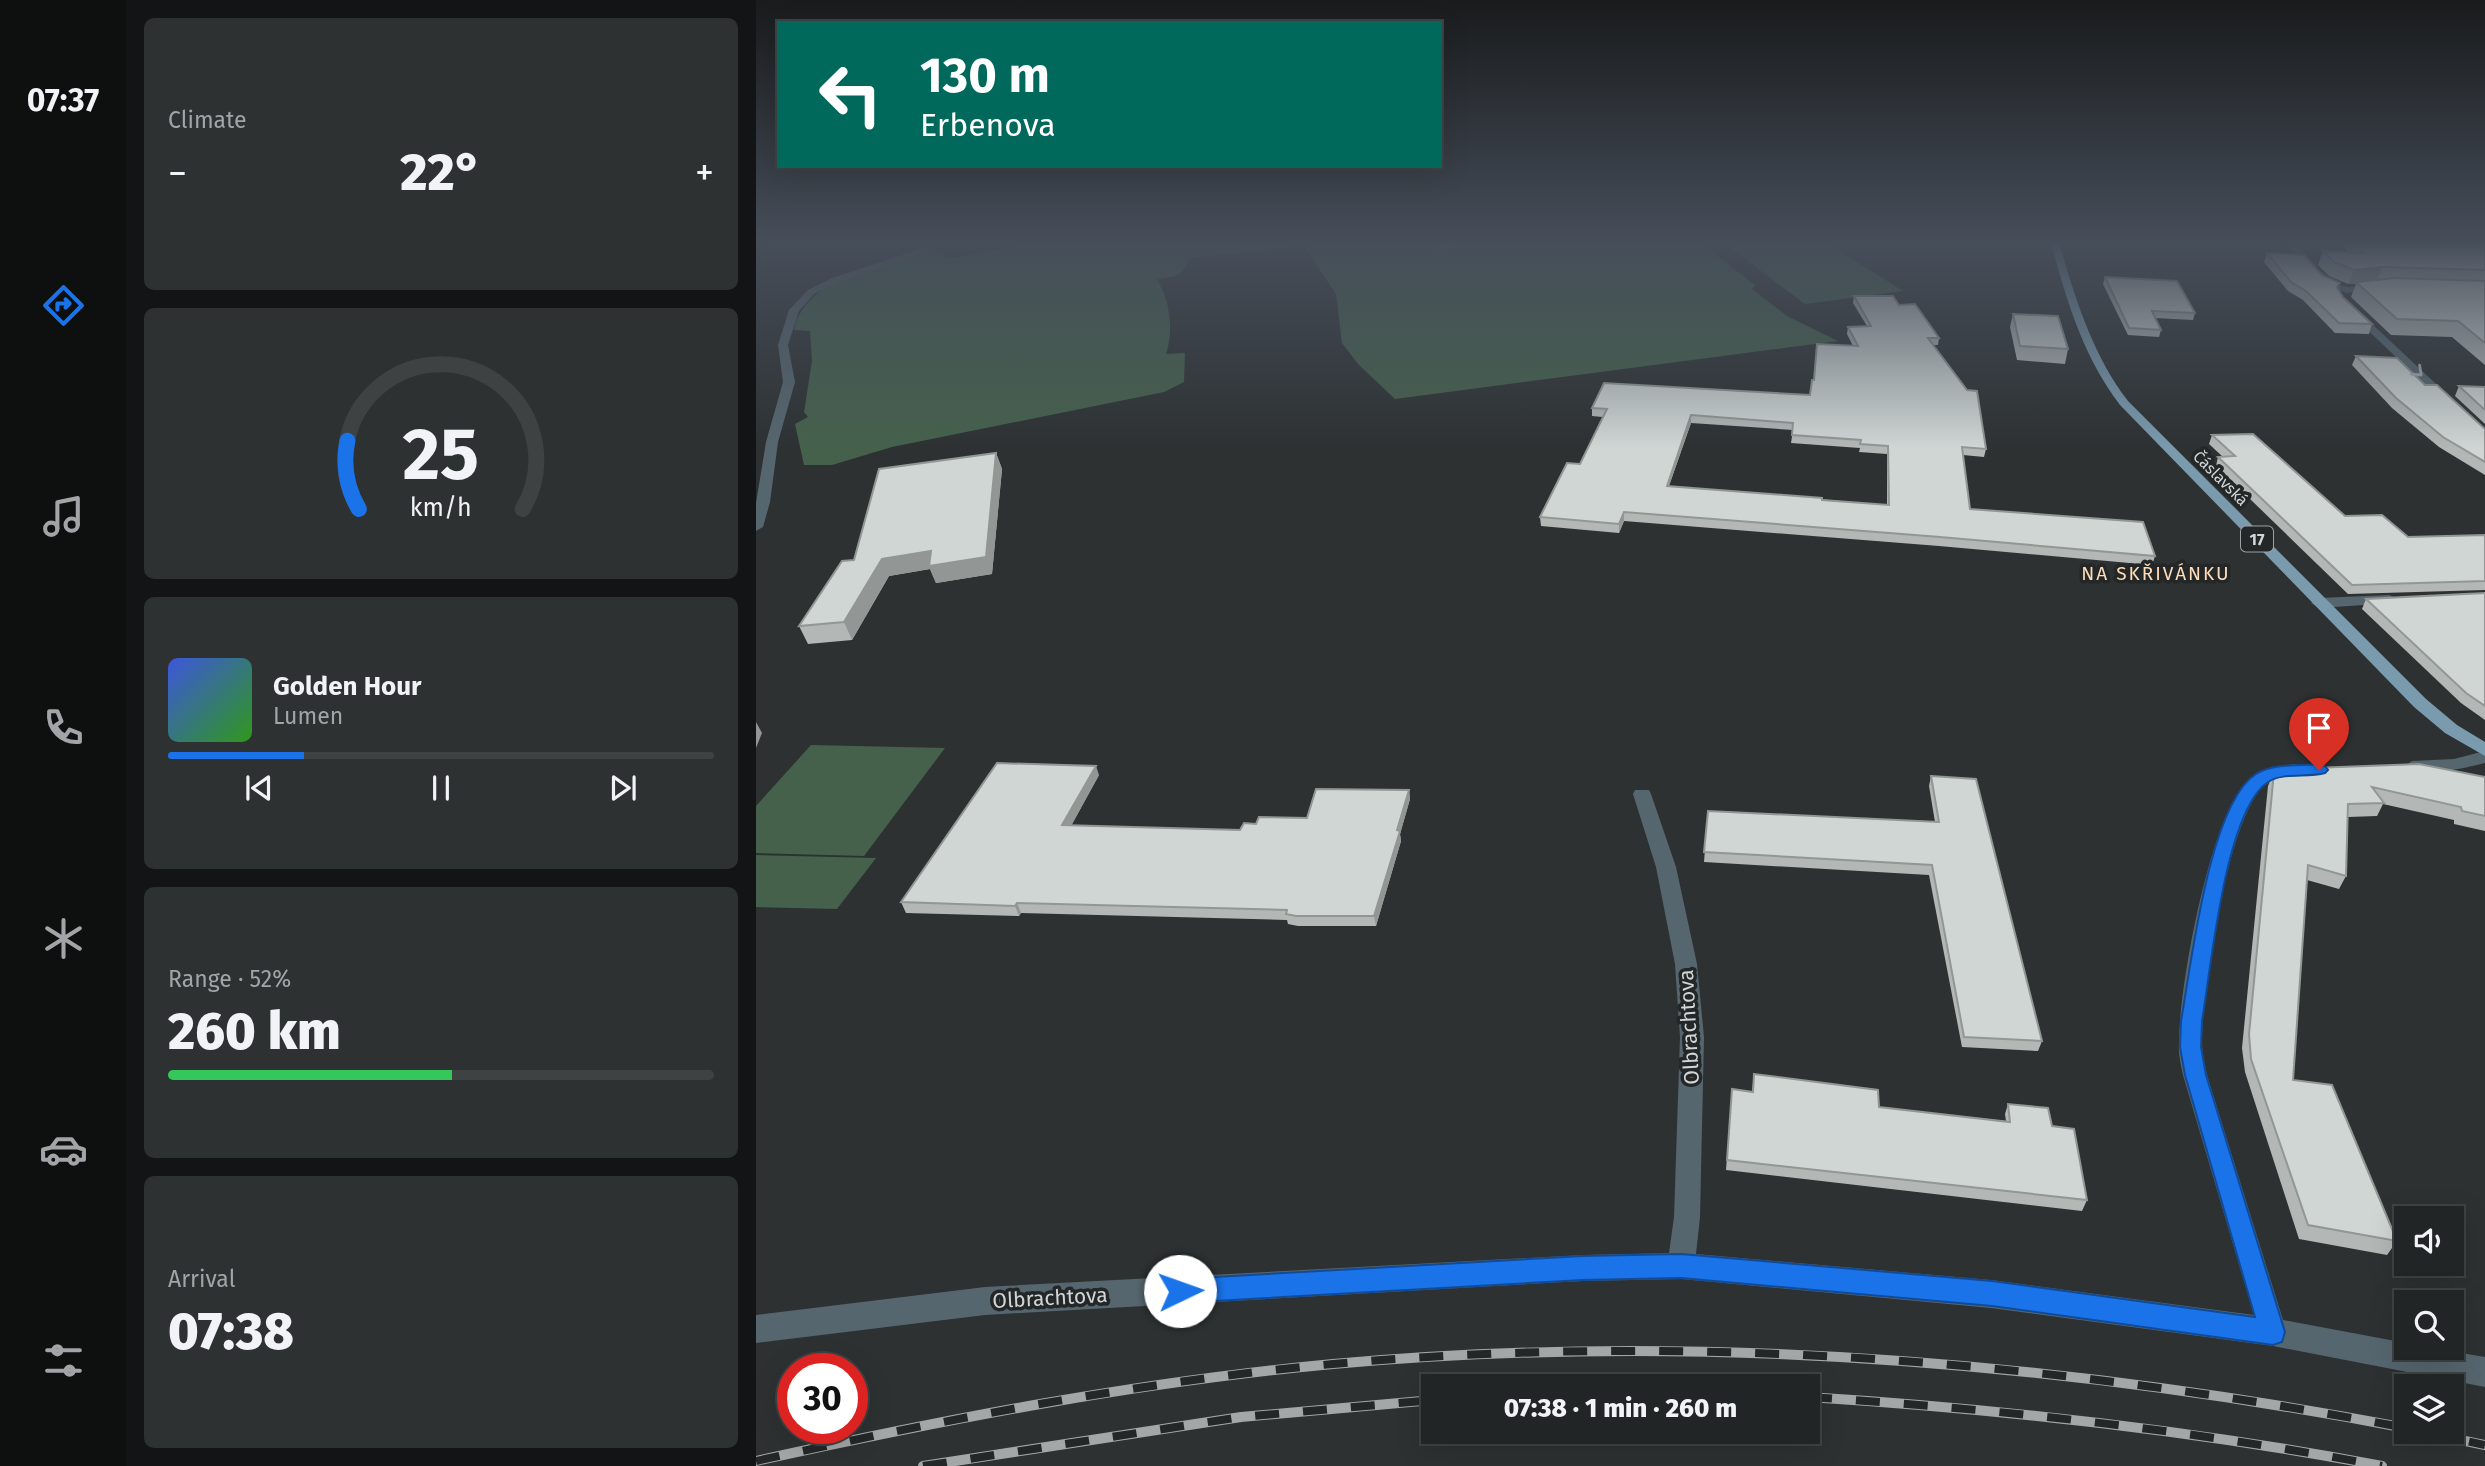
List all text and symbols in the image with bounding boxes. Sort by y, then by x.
text: 130 m [920,46,1050,105]
icon: left [805,49,896,140]
text: 07:37 [27,81,99,119]
text: Climate [168,106,247,134]
text: Erbenova [920,106,1056,144]
text: 22° [400,141,482,204]
text: − [168,150,187,196]
text: + [695,150,714,196]
icon: directions [39,281,88,330]
one-way arrow [2410,364,2423,377]
text: 25 [403,412,479,499]
street label: Čáslavská [2189,446,2253,510]
icon: music [39,492,88,541]
text: km/h [410,493,472,523]
road number: 17 [2241,526,2273,552]
district label: NA SKŘIVÁNKU [2081,562,2231,585]
text: Golden Hour [273,671,421,702]
pin [2289,698,2349,770]
text: Lumen [273,702,343,730]
icon: phone [39,703,88,752]
icon: arrive [2300,709,2338,747]
icon: previous [240,769,278,807]
icon: pause [422,769,460,807]
icon: next [604,769,642,807]
icon: climate [39,914,88,963]
text: Range · 52% [168,965,291,993]
street label: Olbrachtova [1673,969,1705,1085]
text: 260 km [168,1000,341,1063]
icon: car [39,1125,88,1174]
map controls [2394,1206,2464,1444]
button: sound [2394,1206,2464,1276]
position arrow [1143,1254,1217,1328]
text: Arrival [168,1265,235,1293]
street label: Olbrachtova [992,1282,1108,1314]
button: search [2394,1290,2464,1360]
text: 07:38 [168,1300,294,1363]
icon: filters [39,1336,88,1385]
speed limit sign: 30 [777,1353,868,1444]
button: layers [2394,1374,2464,1444]
text: 07:38 · 1 min · 260 m [1504,1393,1737,1424]

